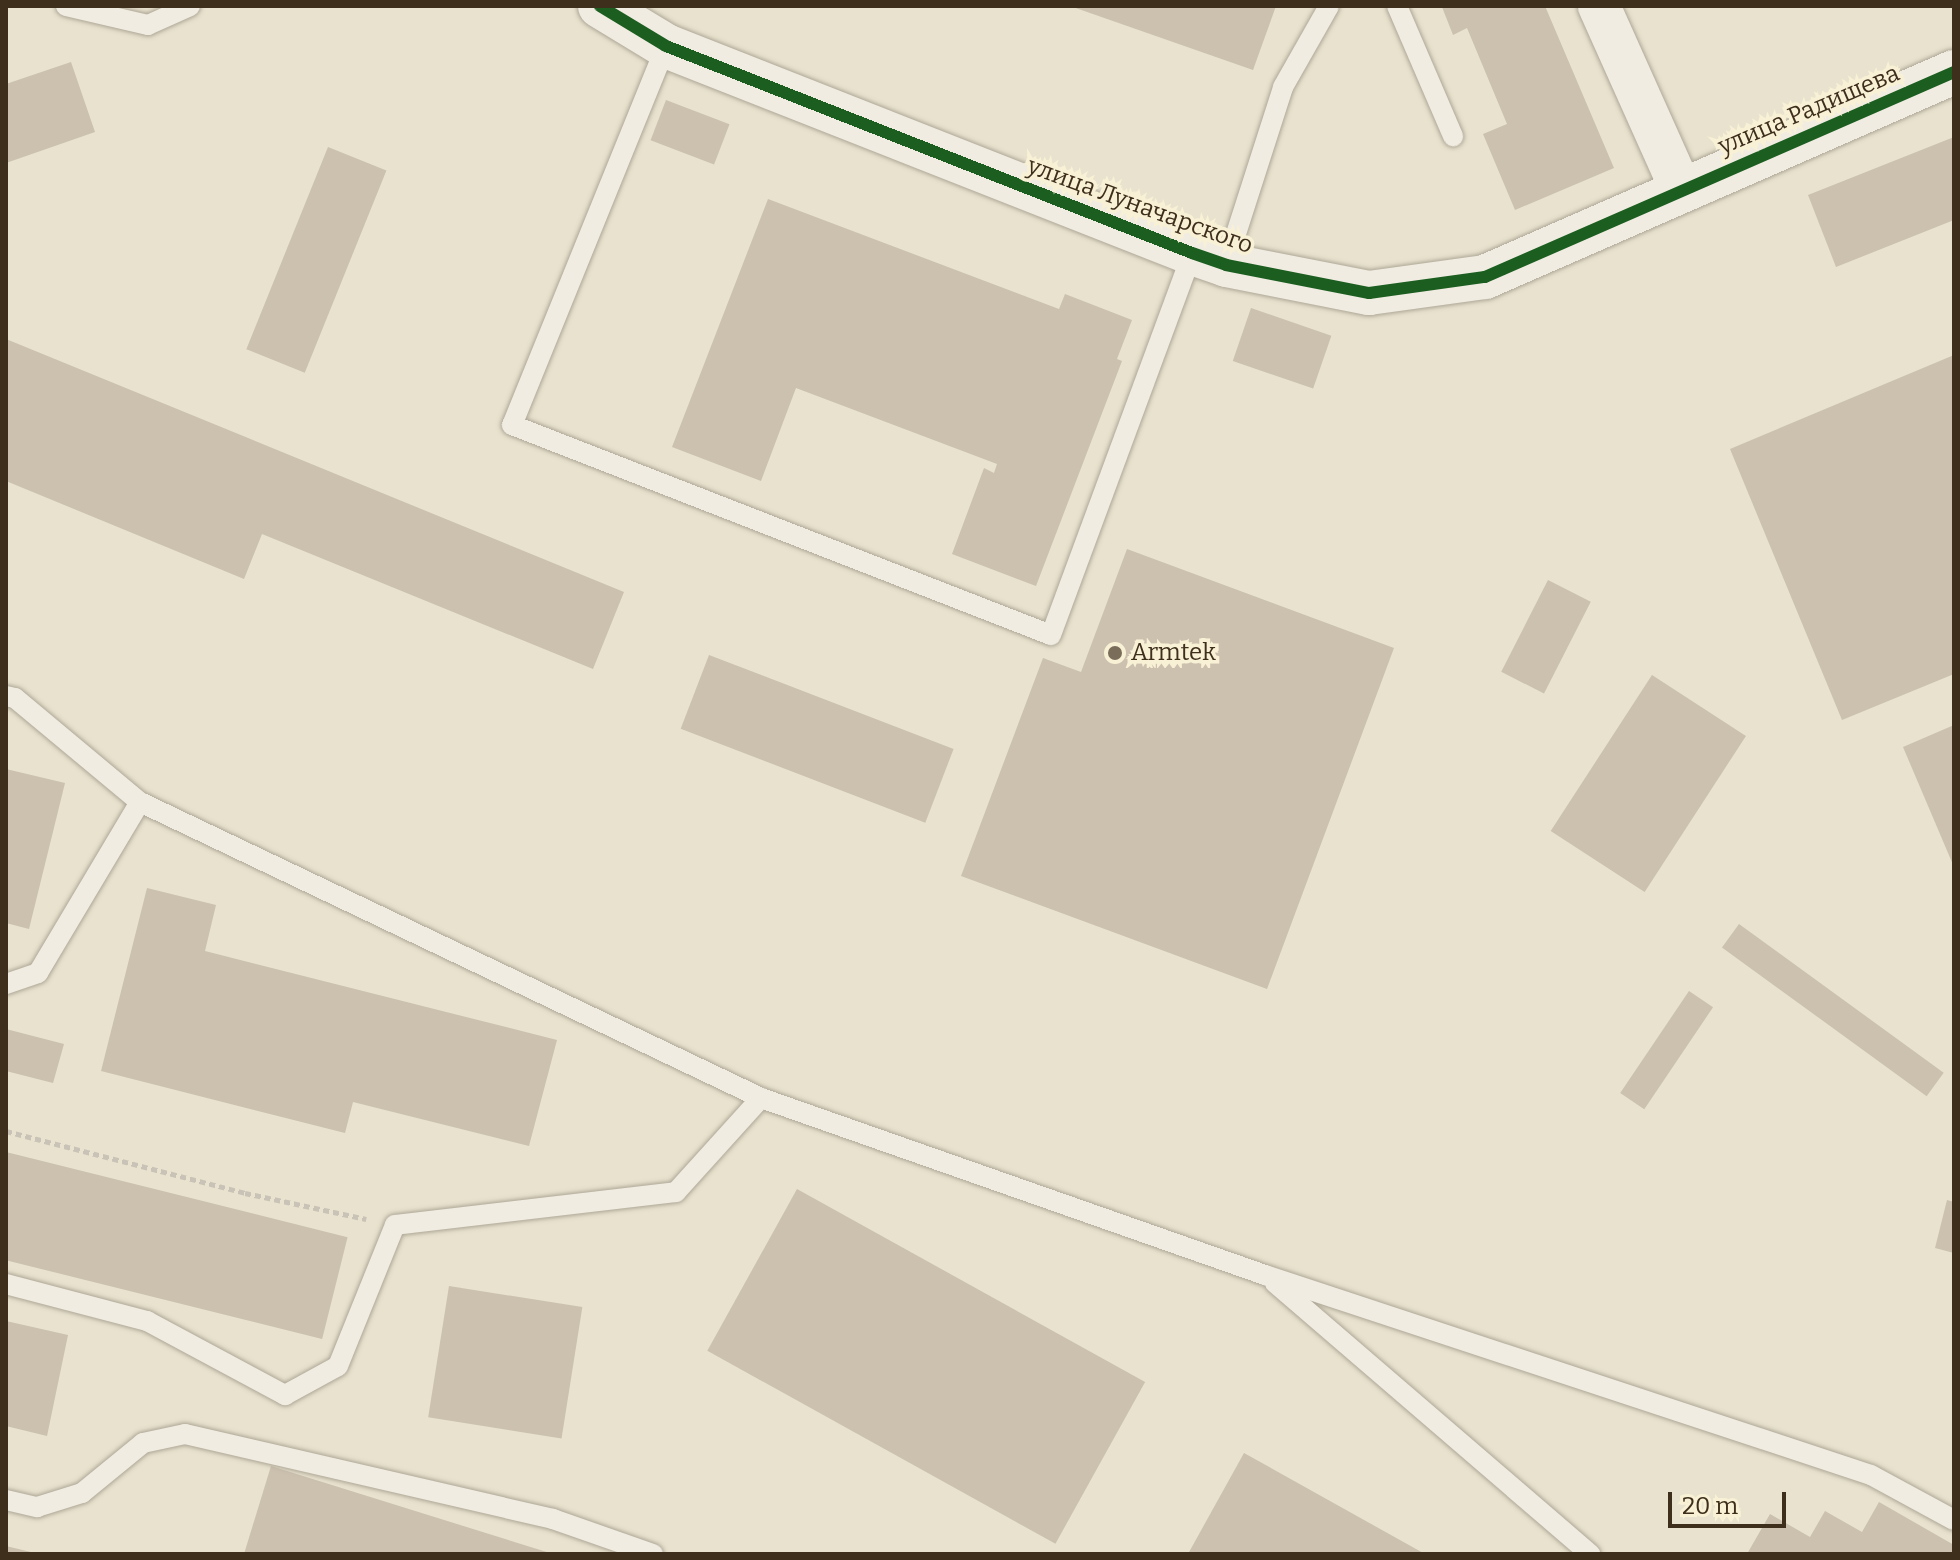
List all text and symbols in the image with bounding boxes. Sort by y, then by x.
street label: улица Радищева [1714,59,1904,161]
street label: улица Луначарского [1023,152,1257,260]
place label: Armtek [1131,639,1216,667]
marker: Armtek [1106,644,1124,662]
scale bar [1672,1476,1790,1526]
text: 20 m [1682,1492,1738,1520]

